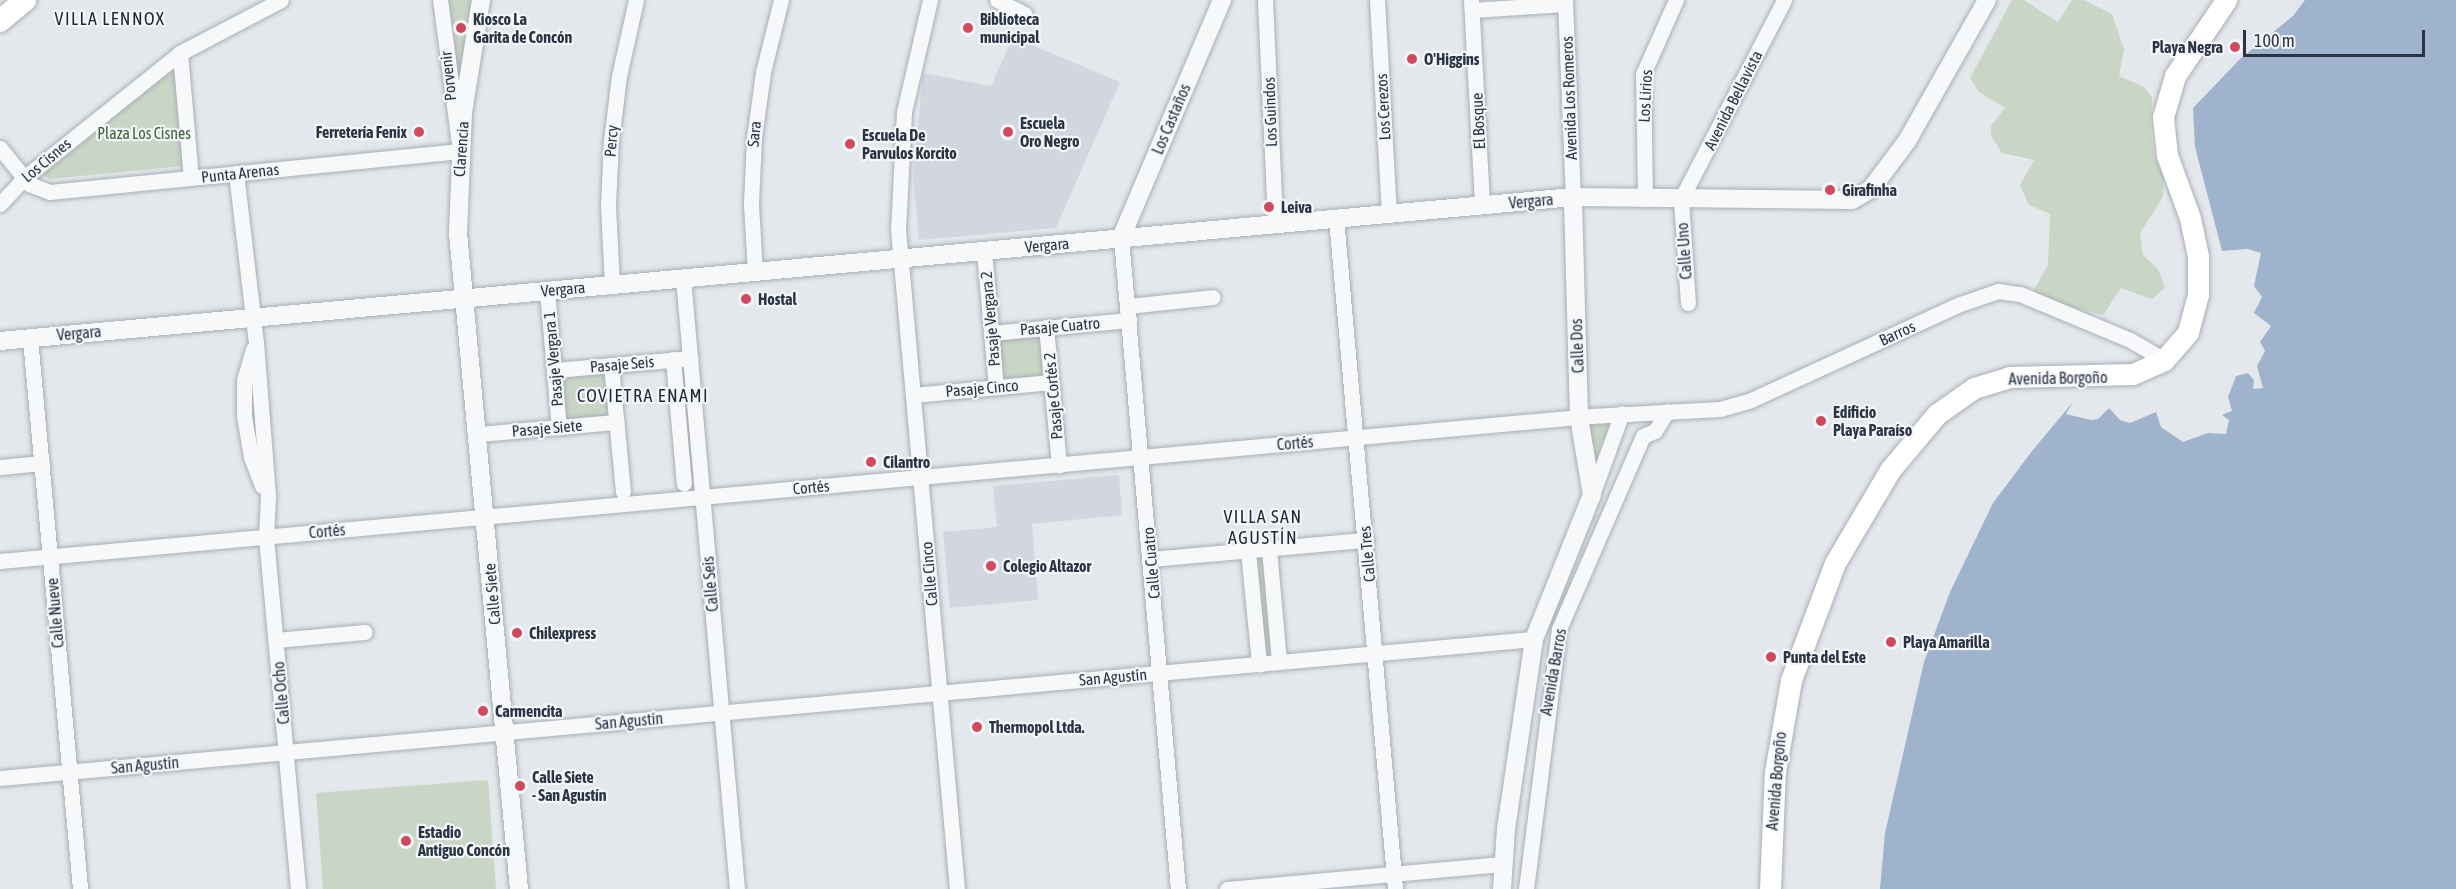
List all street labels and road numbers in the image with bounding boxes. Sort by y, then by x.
street label: Avenida Los Romeros [1557,36,1581,160]
street label: Avenida Bellavista [1700,47,1766,153]
street label: Porvenir [436,50,460,102]
street label: Los Lirios [1634,69,1656,123]
street label: Los Cerezos [1372,73,1394,141]
street label: Los Guindos [1259,77,1281,147]
street label: Los Castaños [1148,81,1194,157]
street label: El Bosque [1467,92,1489,150]
street label: Sara [743,120,765,148]
street label: Clarencia [449,121,473,177]
street label: Percy [600,124,622,158]
street label: Los Cisnes [17,134,75,186]
street label: Punta Arenas [200,159,280,187]
street label: Vergara [1508,189,1554,213]
street label: Calle Uno [1672,222,1696,280]
street label: Vergara [1024,233,1070,257]
street label: Pasaje Vergara 2 [976,271,1004,367]
street label: Vergara [540,277,586,301]
street label: Pasaje Vergara 1 [539,311,567,407]
street label: Pasaje Cuatro [1019,313,1101,339]
street label: Barros [1876,316,1918,350]
street label: Calle Dos [1566,318,1588,374]
street label: Vergara [56,321,102,345]
street label: Pasaje Seis [589,352,655,376]
street label: Pasaje Cortés 2 [1040,352,1066,440]
street label: Avenida Borgoño [2008,368,2108,388]
street label: Pasaje Cinco [945,375,1019,401]
street label: Pasaje Siete [511,415,583,441]
street label: Cortés [1276,432,1314,454]
street label: Cortés [792,476,830,498]
street label: Cortés [308,520,346,542]
street label: Calle Tres [1355,525,1379,583]
street label: Calle Cuatro [1138,526,1164,600]
street label: Calle Cinco [917,541,941,607]
street label: Calle Seis [698,555,722,613]
street label: Calle Siete [480,562,504,626]
street label: Calle Nueve [42,577,68,649]
street label: Avenida Barros [1536,627,1570,717]
street label: Calle Ocho [269,661,293,725]
street label: San Agustín [1078,664,1148,690]
street label: San Agustín [594,708,664,734]
street label: Avenida Borgoño [1762,731,1790,831]
street label: San Agustín [110,752,180,778]

